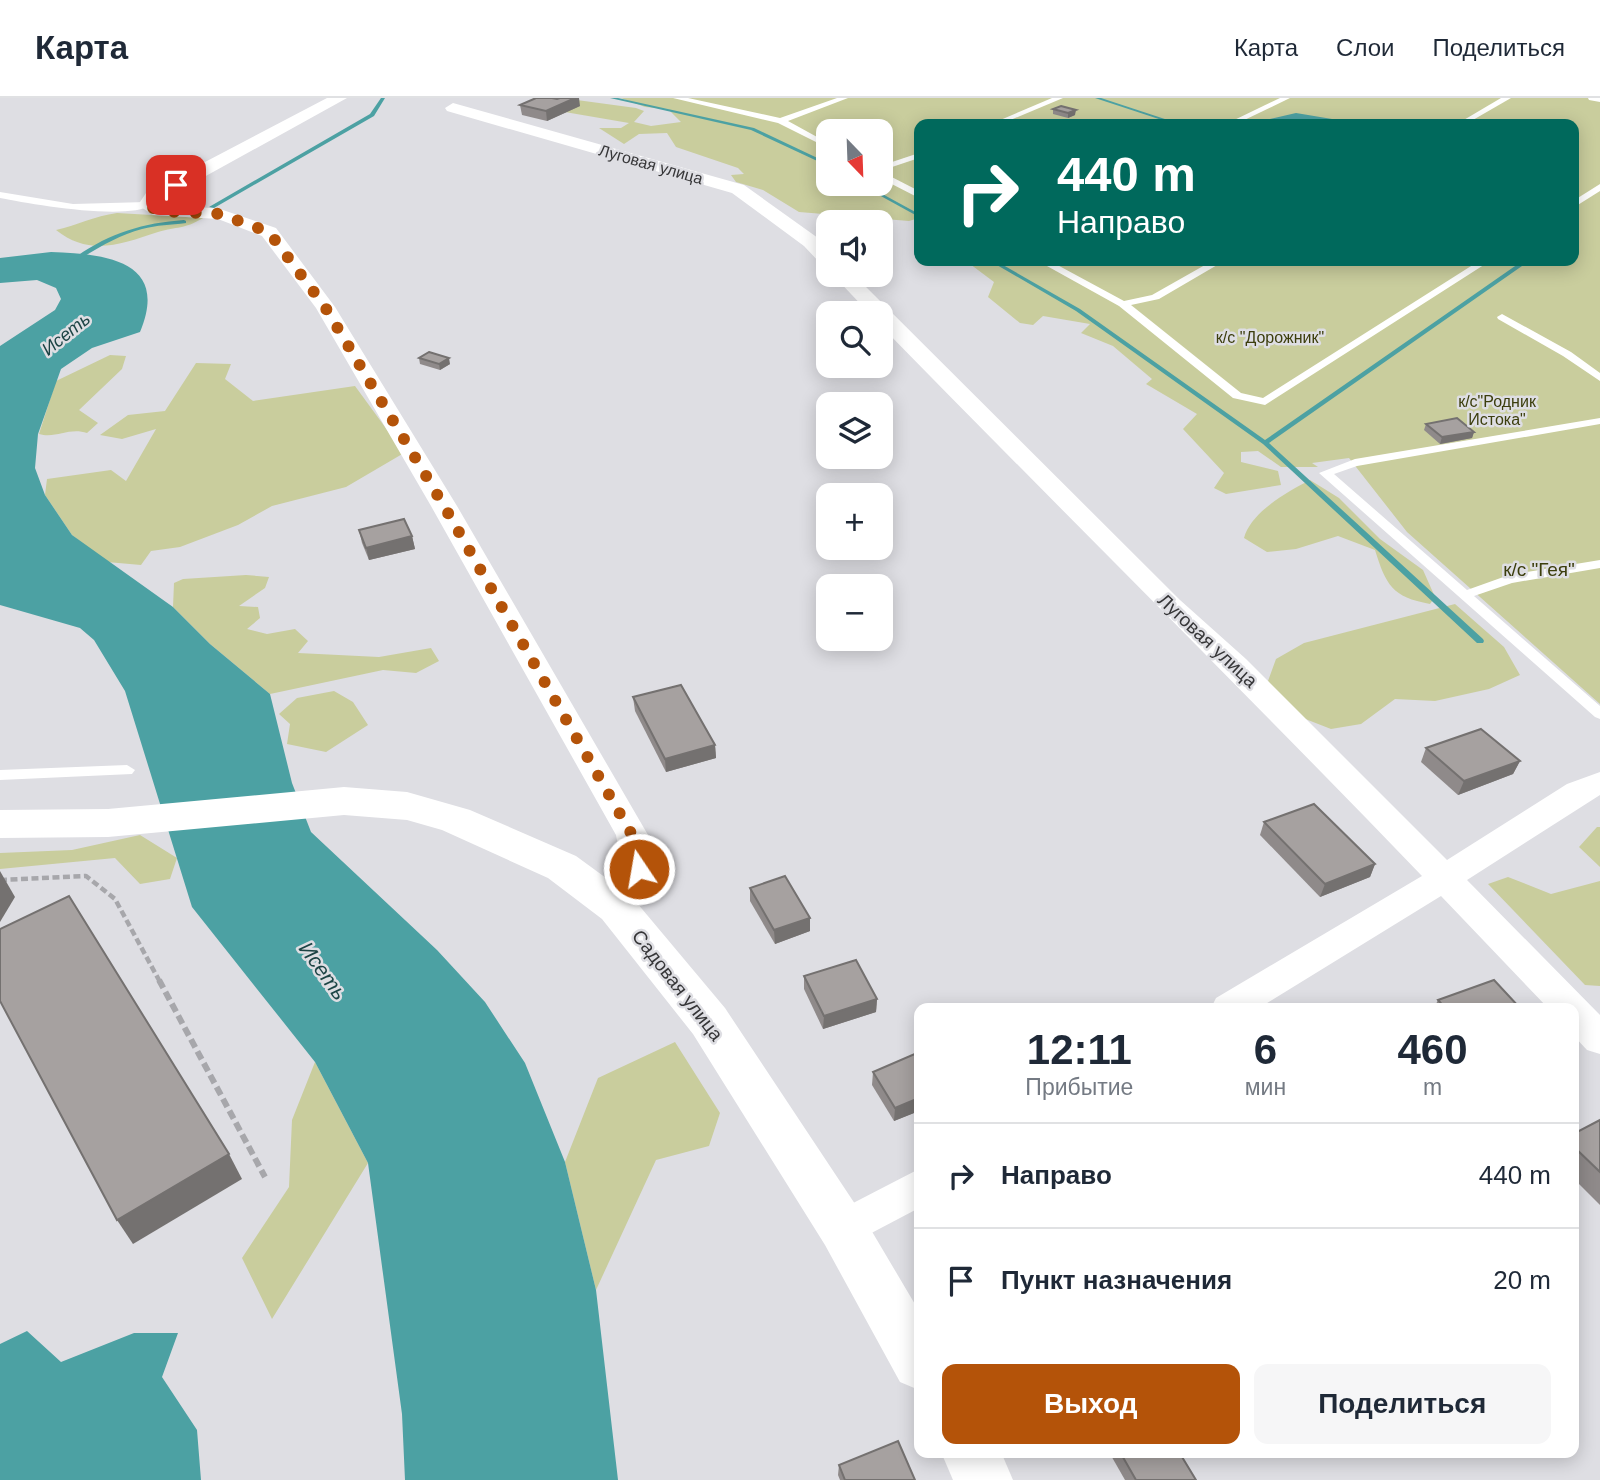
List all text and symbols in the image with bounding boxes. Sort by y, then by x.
text: Карта [35,29,128,66]
text: Карта [1234,34,1298,61]
text: Слои [1336,34,1394,61]
text: Поделиться [1432,34,1565,61]
north arrow [816,119,892,196]
map controls [816,119,893,651]
street label: Луговая улица [597,142,705,187]
icon: right [942,147,1033,238]
text: 440 m [1057,147,1196,201]
pin [146,155,206,215]
icon: arrive [157,166,195,204]
text: Направо [1057,204,1185,240]
button: sound [816,210,893,287]
button: search [816,301,893,378]
water label: Исеть [38,309,94,359]
park label: к/с "Дорожник" [1216,329,1324,346]
button: layers [816,392,893,469]
park label: к/с"Родник Истока" [1458,393,1537,428]
button: + [816,483,893,560]
park label: к/с "Гея" [1503,559,1575,580]
button: − [816,574,893,651]
street label: Луговая улица [1154,589,1262,692]
position arrow [602,832,676,906]
street label: Садовая улица [628,926,728,1045]
water label: Исеть [295,937,352,1004]
text: 12:11 [1027,1026,1132,1073]
text: 6 [1254,1026,1277,1073]
text: 460 [1398,1026,1468,1073]
text: Прибытие [1025,1074,1133,1100]
text: мин [1245,1074,1286,1100]
text: m [1423,1074,1442,1100]
icon: right [942,1157,980,1195]
text: Направо [1001,1160,1112,1190]
text: 440 m [1479,1160,1551,1190]
icon: arrive [942,1262,980,1300]
text: Пункт назначения [1001,1265,1232,1295]
text: 20 m [1493,1265,1551,1295]
button: Выход [942,1364,1240,1444]
button: Поделиться [1254,1364,1551,1444]

